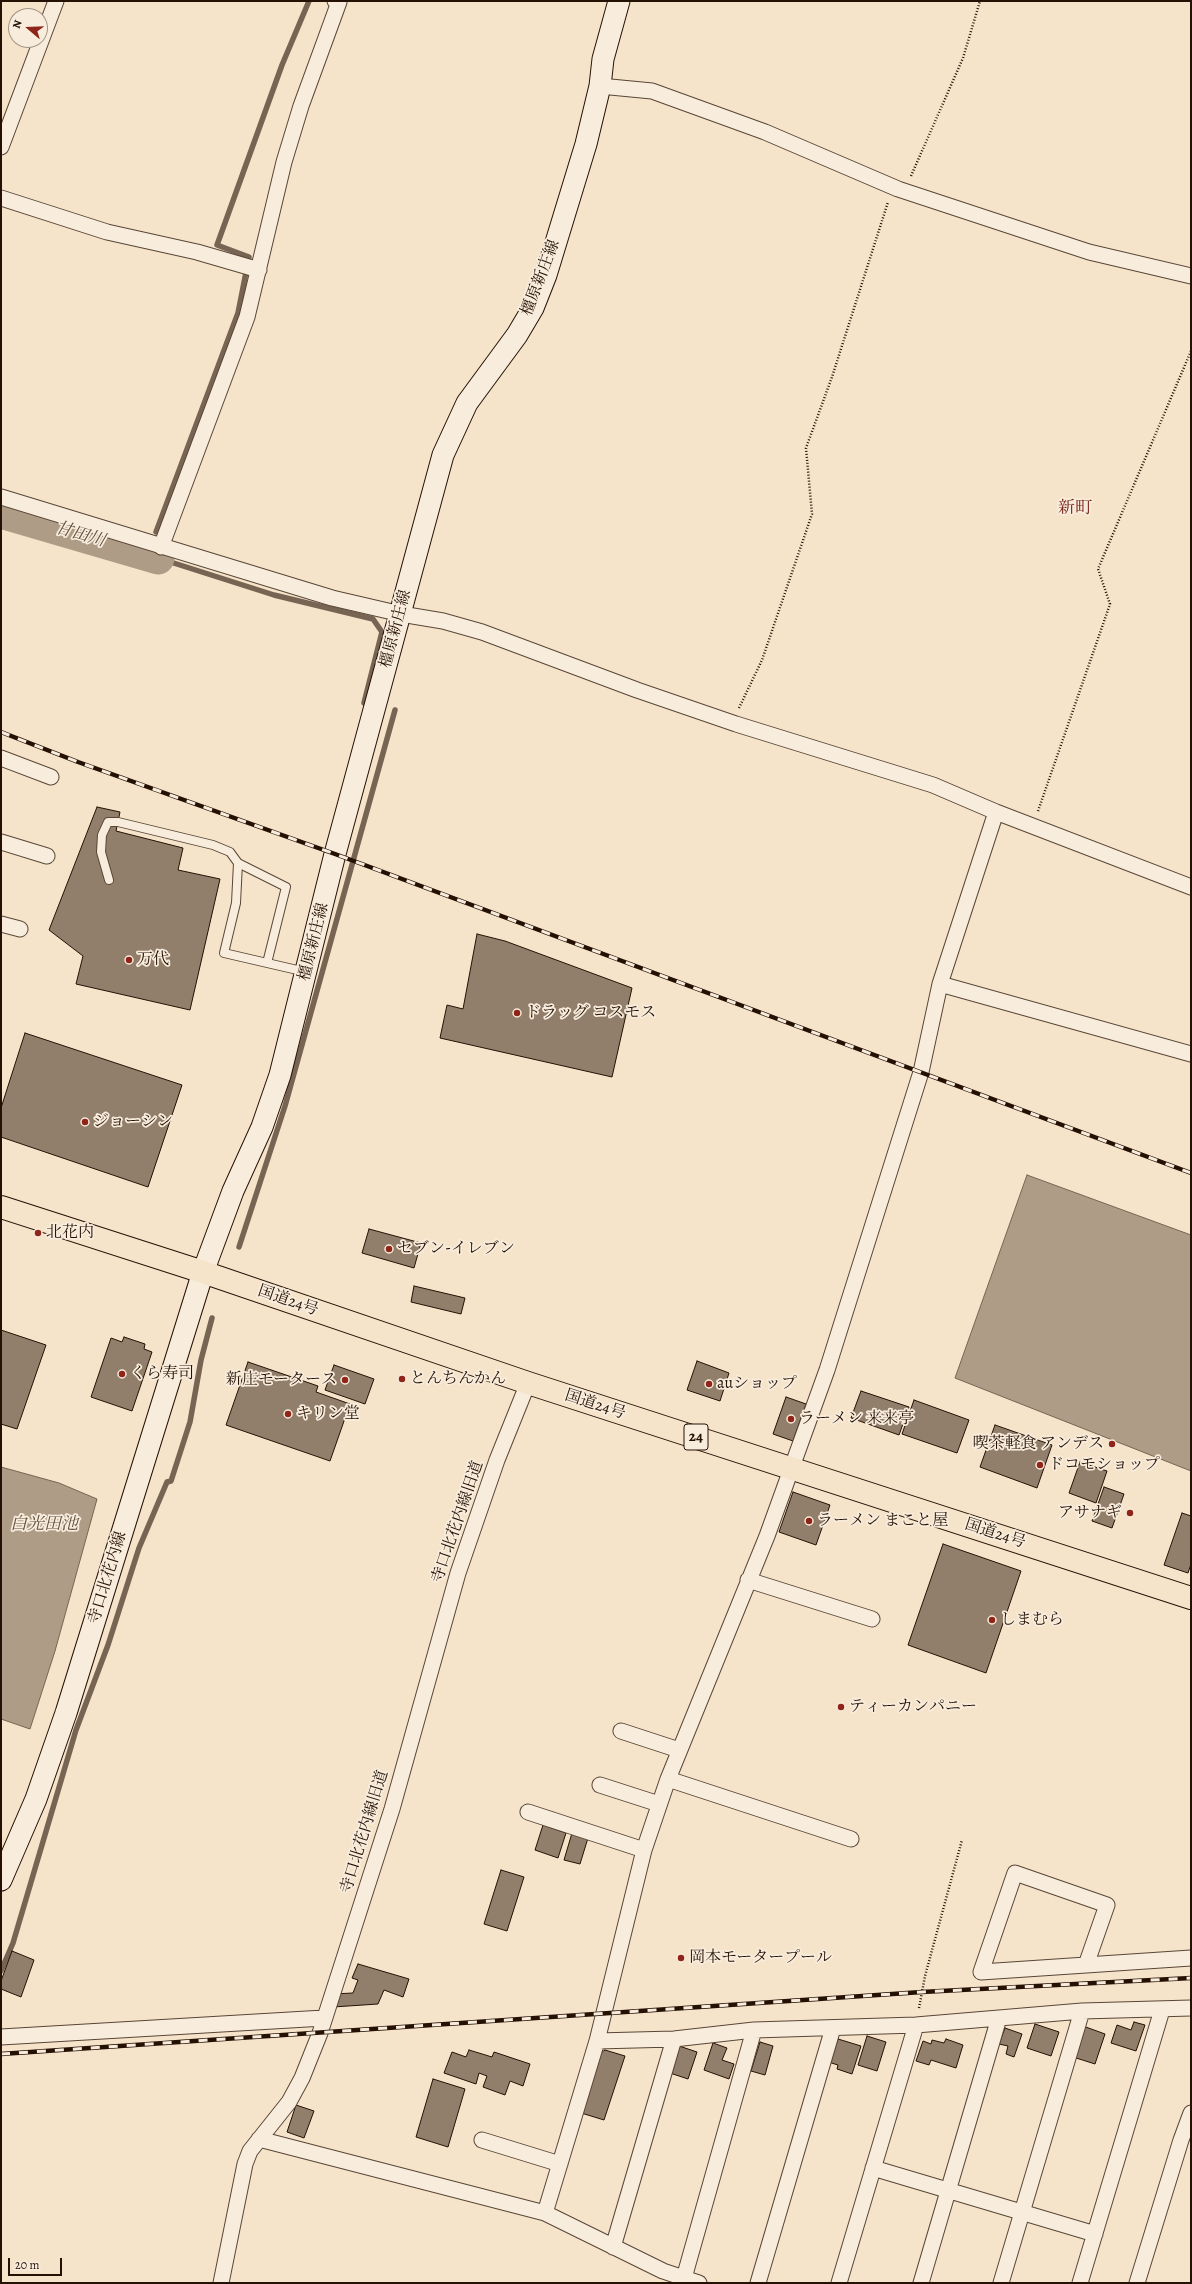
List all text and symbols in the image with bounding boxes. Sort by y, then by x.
north arrow [8,8,48,48]
text: N [9,18,26,30]
street label: 橿原新庄線 [518,237,564,319]
district label: 新町 [1058,499,1092,519]
water label: 甘田川 [53,518,107,552]
street label: 橿原新庄線 [376,588,416,670]
street label: 橿原新庄線 [295,901,333,983]
place label: 万代 [137,950,169,970]
marker: 万代 [124,955,134,965]
place label: ドラッグ コスモス [525,1003,656,1023]
marker: ドラッグ コスモス [512,1008,522,1018]
place label: ジョーシン [93,1112,173,1132]
marker: ジョーシン [80,1117,90,1127]
place label: 北花内 [46,1223,94,1243]
marker: 北花内 [33,1228,43,1238]
place label: セブン-イレブン [397,1239,515,1259]
marker: セブン-イレブン [384,1244,394,1254]
street label: 国道24号 [255,1282,321,1320]
place label: くら寿司 [130,1364,194,1384]
marker: くら寿司 [117,1369,127,1379]
place label: とんちんかん [410,1369,506,1389]
place label: 新庄モータース [226,1370,337,1390]
marker: とんちんかん [397,1374,407,1384]
place label: auショップ [717,1374,797,1394]
marker: 新庄モータース [340,1375,350,1385]
marker: auショップ [704,1379,714,1389]
street label: 国道24号 [562,1386,628,1424]
place label: キリン堂 [296,1404,360,1424]
marker: キリン堂 [283,1409,293,1419]
place label: ラーメン 来来亭 [799,1409,914,1429]
marker: ラーメン 来来亭 [786,1414,796,1424]
road number: 24 [684,1424,708,1450]
place label: 喫茶軽食 アンデス [973,1434,1104,1454]
marker: 喫茶軽食 アンデス [1107,1439,1117,1449]
place label: ドコモショップ [1048,1455,1160,1475]
street label: 寺口北花内線旧道 [428,1458,488,1586]
marker: ドコモショップ [1035,1460,1045,1470]
place label: アサナギ [1058,1503,1122,1523]
marker: アサナギ [1125,1508,1135,1518]
place label: ラーメン まこと屋 [817,1511,948,1531]
water label: 白光田池 [10,1515,78,1535]
street label: 国道24号 [962,1515,1028,1553]
marker: ラーメン まこと屋 [804,1516,814,1526]
street label: 寺口北花内線 [85,1529,131,1627]
place label: しまむら [1000,1610,1064,1630]
marker: しまむら [987,1615,997,1625]
place label: ティーカンパニー [849,1697,977,1717]
marker: ティーカンパニー [836,1702,846,1712]
street label: 寺口北花内線旧道 [337,1768,393,1896]
place label: 岡本モータープール [689,1948,832,1968]
marker: 岡本モータープール [676,1953,686,1963]
scale bar [10,2250,64,2276]
text: 20 m [15,2257,39,2273]

